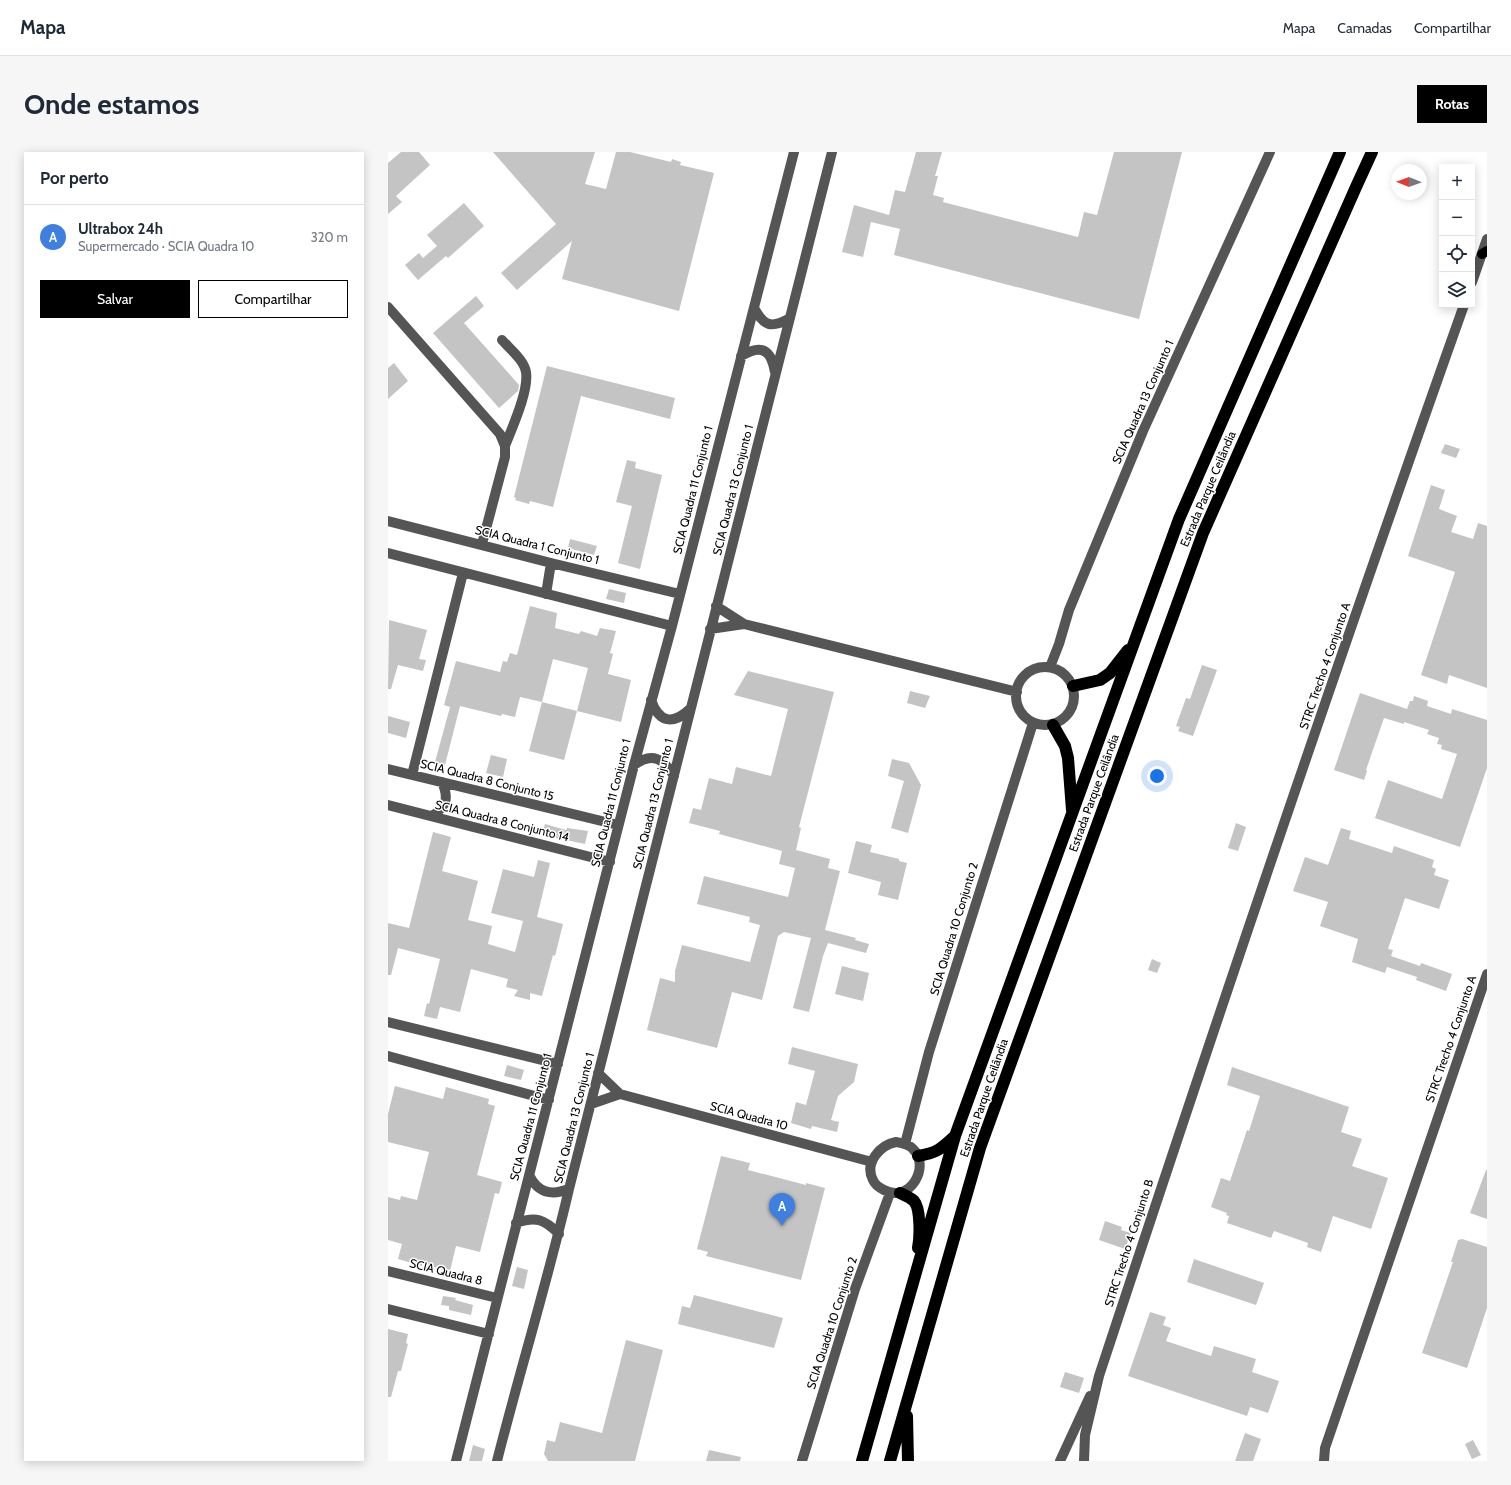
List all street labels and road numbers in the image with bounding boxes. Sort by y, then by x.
street label: SCIA Quadra 13 Conjunto 1 [1108,338,1177,466]
street label: SCIA Quadra 13 Conjunto 1 [709,423,756,557]
street label: SCIA Quadra 11 Conjunto 1 [669,424,716,555]
street label: Estrada Parque Ceilândia [1176,428,1239,549]
street label: SCIA Quadra 1 Conjunto 1 [473,522,601,567]
street label: STRC Trecho 4 Conjunto A [1296,600,1354,731]
street label: Estrada Parque Ceilândia [1065,732,1122,854]
street label: SCIA Quadra 11 Conjunto 1 [587,737,634,868]
street label: SCIA Quadra 13 Conjunto 1 [629,737,676,871]
street label: SCIA Quadra 8 Conjunto 15 [419,756,556,803]
street label: SCIA Quadra 8 Conjunto 14 [434,797,571,844]
street label: SCIA Quadra 10 Conjunto 2 [926,861,981,997]
street label: STRC Trecho 4 Conjunto A [1422,973,1480,1104]
street label: Estrada Parque Ceilândia [956,1036,1011,1159]
street label: SCIA Quadra 13 Conjunto 1 [550,1051,597,1185]
street label: SCIA Quadra 11 Conjunto 1 [506,1052,555,1182]
street label: SCIA Quadra 10 [709,1098,790,1133]
street label: STRC Trecho 4 Conjunto B [1101,1177,1156,1308]
street label: SCIA Quadra 8 [408,1255,484,1288]
street label: SCIA Quadra 10 Conjunto 2 [803,1255,860,1391]

